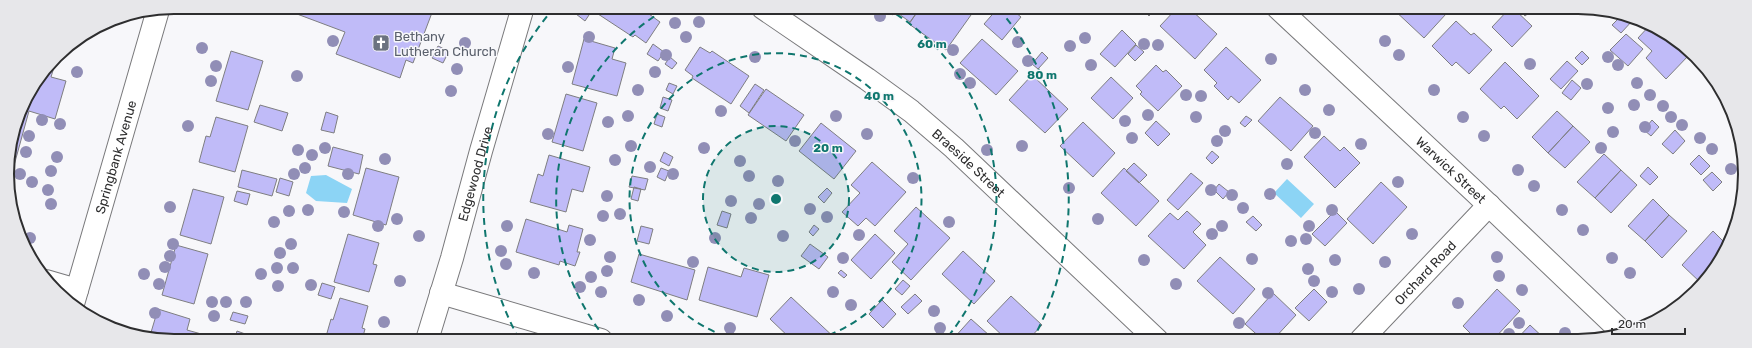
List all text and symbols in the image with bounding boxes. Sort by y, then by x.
place label: Bethany Lutheran Church [394,29,497,59]
church icon: Bethany Lutheran Church [371,33,391,53]
text: 60 m [917,37,947,51]
text: 80 m [1027,68,1057,82]
text: 40 m [864,89,894,103]
street label: Springbank Avenue [92,99,139,216]
street label: Edgewood Drive [455,125,496,223]
street label: Braeside Street [929,126,1008,200]
street label: Warwick Street [1413,134,1489,207]
text: 20 m [813,141,843,155]
centre of rings [769,192,783,206]
street label: Orchard Road [1392,238,1459,308]
scale bar [1612,310,1685,336]
text: 20 m [1618,317,1646,331]

